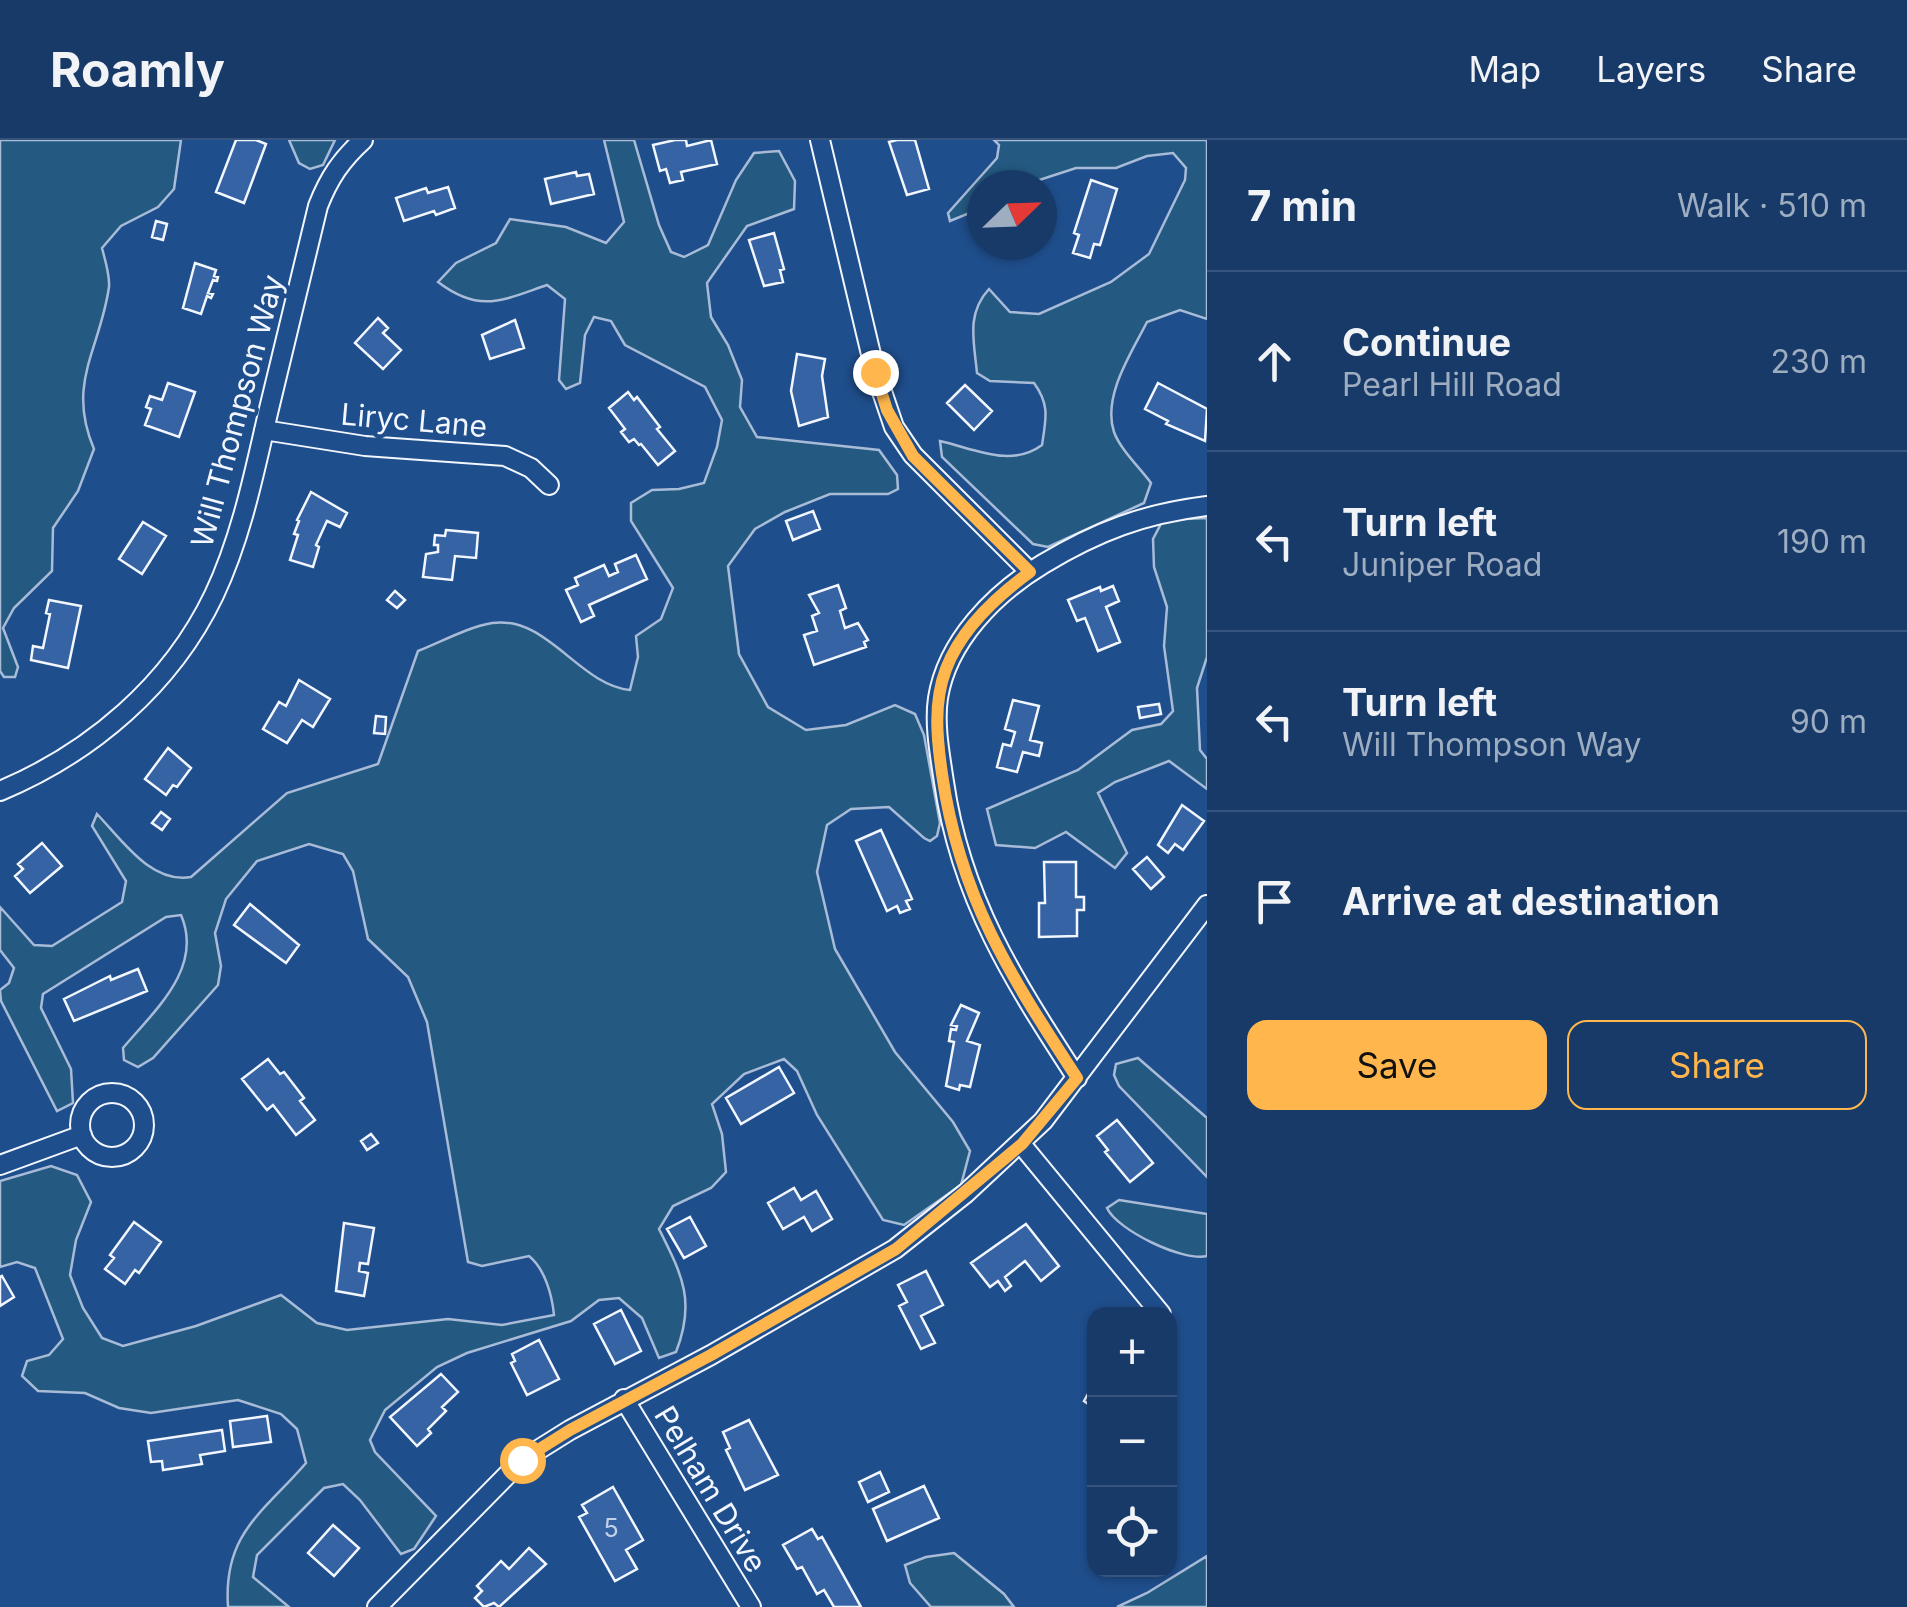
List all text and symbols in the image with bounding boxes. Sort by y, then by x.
text: Roamly [50,40,225,99]
text: Map [1469,48,1541,90]
text: Layers [1596,48,1706,90]
text: Share [1761,48,1857,90]
north arrow [967,170,1057,260]
text: 7 min [1247,180,1357,231]
text: Walk · 510 m [1677,186,1867,225]
street label: Will Thompson Way [183,271,291,551]
text: Continue [1342,319,1511,365]
icon: ahead [1247,334,1302,389]
text: 230 m [1771,342,1867,381]
route end [853,350,899,396]
text: Pearl Hill Road [1342,365,1562,404]
street label: Liryc Lane [339,396,489,444]
text: Turn left [1342,499,1497,545]
icon: left [1247,514,1302,569]
text: 190 m [1777,522,1867,561]
text: Juniper Road [1342,545,1542,584]
text: Turn left [1342,679,1497,725]
icon: left [1247,694,1302,749]
text: 90 m [1790,702,1867,741]
text: Will Thompson Way [1342,725,1642,764]
icon: arrive [1247,874,1302,929]
text: Arrive at destination [1342,878,1720,924]
button: Save [1247,1020,1547,1110]
button: Share [1567,1020,1867,1110]
map controls [1087,1307,1177,1577]
button: + [1087,1307,1177,1397]
button: − [1087,1397,1177,1487]
street label: Pelham Drive [647,1399,775,1579]
route start [500,1438,546,1484]
button: locate [1087,1487,1177,1577]
house number: 5 [603,1513,619,1543]

